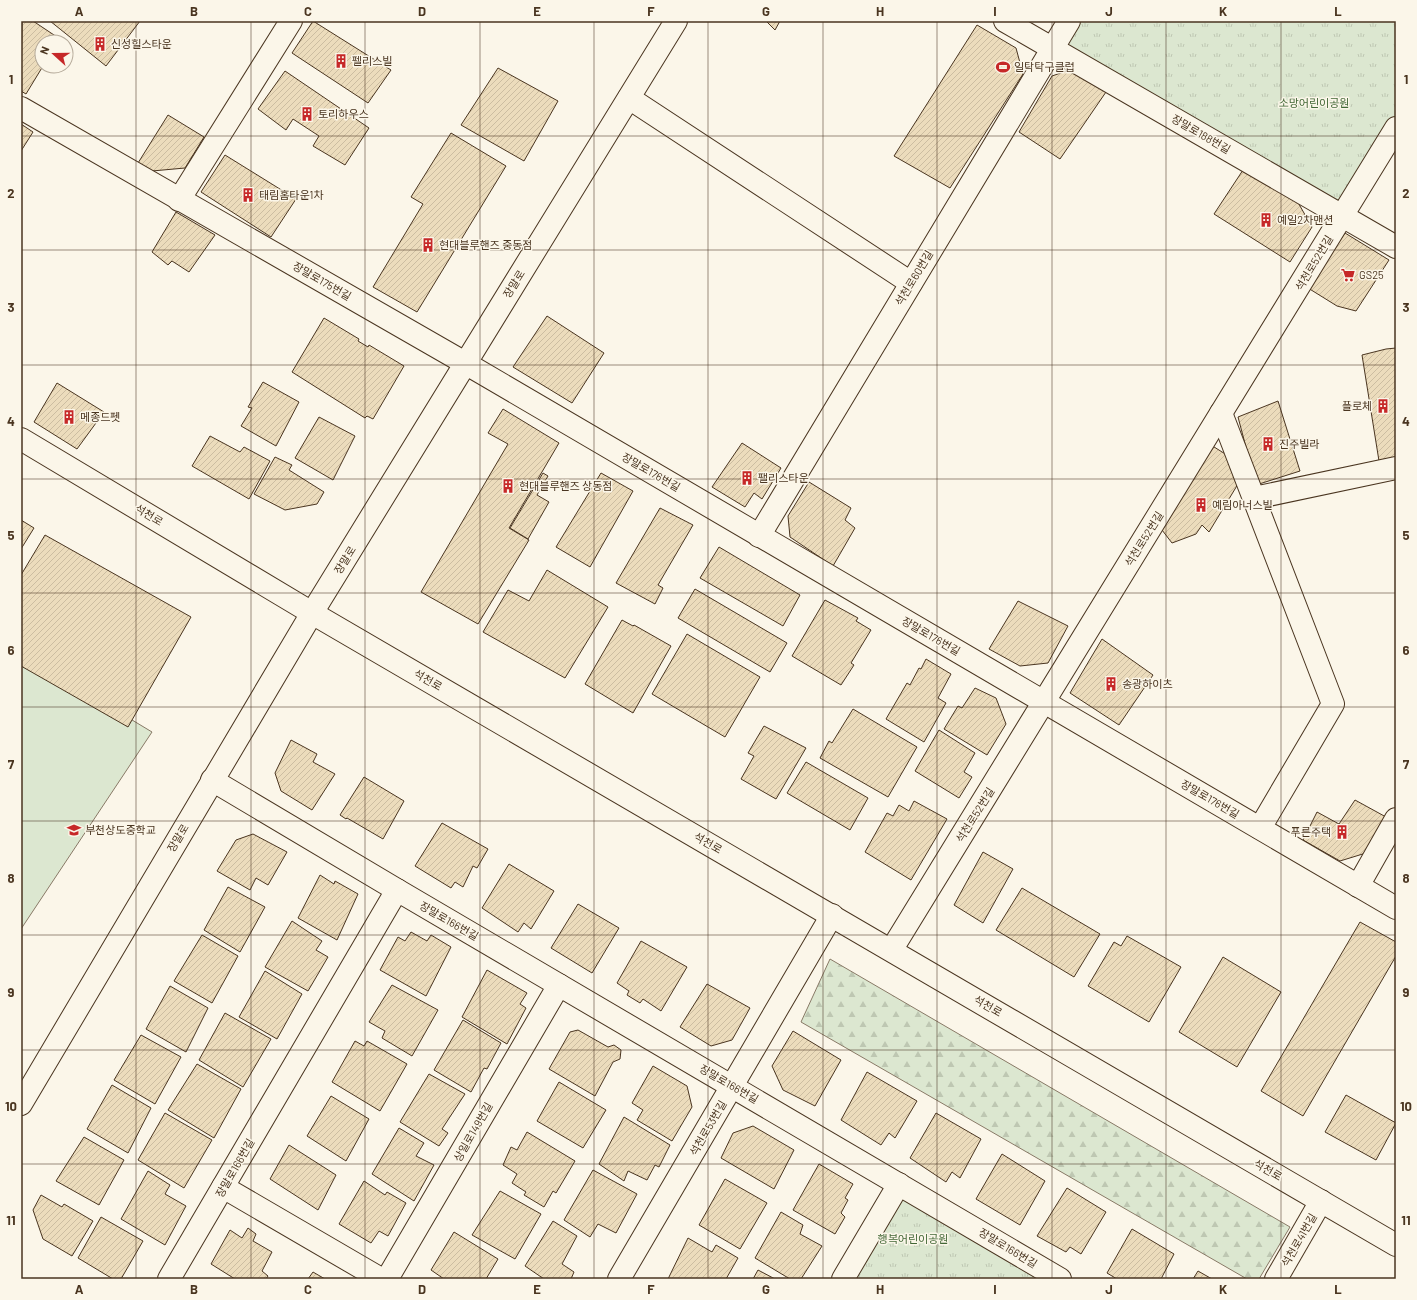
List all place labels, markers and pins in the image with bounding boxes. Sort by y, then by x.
building icon: 신성힐스타운 [92,36,108,52]
place label: 신성힐스타운 [111,37,172,50]
building icon: 펠리스빌 [333,53,349,69]
place label: 펠리스빌 [352,54,392,67]
sports icon: 일탁탁구클럽 [995,59,1011,75]
place label: 일탁탁구클럽 [1014,60,1075,73]
building icon: 토리하우스 [299,106,315,122]
place label: 토리하우스 [318,107,369,120]
building icon: 태림홈타운1차 [240,187,256,203]
place label: 태림홈타운1차 [259,188,324,201]
building icon: 예일2차맨션 [1258,212,1274,228]
place label: 예일2차맨션 [1277,213,1334,226]
building icon: 현대블루핸즈 중동점 [420,237,436,253]
place label: 현대블루핸즈 중동점 [439,238,532,251]
supermarket icon: GS25 [1340,267,1356,283]
place label: GS25 [1359,268,1384,281]
building icon: 플로체 [1375,398,1391,414]
place label: 플로체 [1342,399,1372,412]
building icon: 메종드펫 [61,409,77,425]
place label: 메종드펫 [80,410,120,423]
building icon: 진주빌라 [1260,436,1276,452]
place label: 진주빌라 [1279,437,1319,450]
building icon: 팰리스타운 [739,470,755,486]
place label: 팰리스타운 [758,471,809,484]
building icon: 현대블루핸즈 상동점 [500,478,516,494]
place label: 현대블루핸즈 상동점 [519,479,612,492]
building icon: 예림아너스빌 [1193,497,1209,513]
place label: 예림아너스빌 [1212,498,1273,511]
building icon: 송광하이츠 [1103,676,1119,692]
place label: 송광하이츠 [1122,677,1173,690]
school or university icon: 부천상도중학교 [66,822,82,838]
place label: 부천상도중학교 [85,823,156,836]
building icon: 푸른주택 [1334,824,1350,840]
place label: 푸른주택 [1291,825,1331,838]

